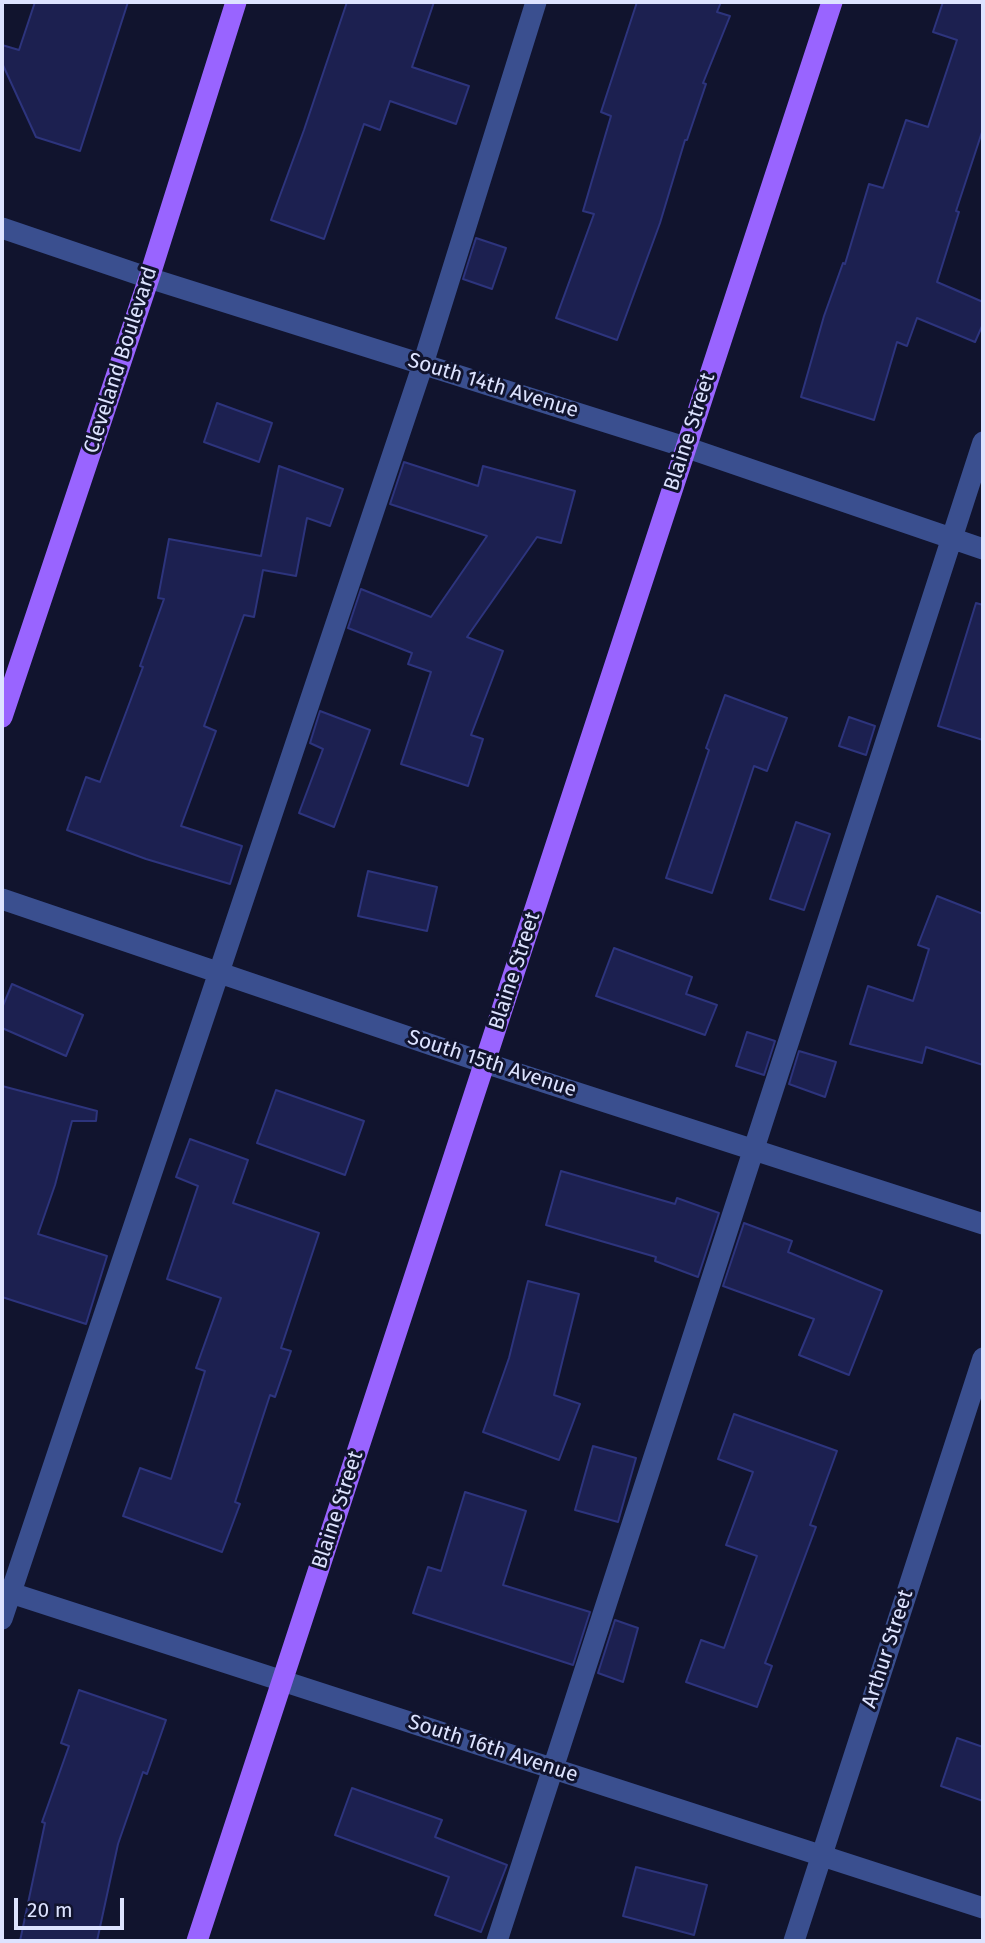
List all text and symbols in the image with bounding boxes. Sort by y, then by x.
street label: Cleveland Boulevard [79,264,163,456]
street label: South 14th Avenue [405,348,581,424]
street label: Blaine Street [659,370,721,494]
street label: Blaine Street [484,909,546,1033]
street label: South 15th Avenue [404,1025,580,1103]
street label: Blaine Street [307,1448,369,1572]
street label: Arthur Street [857,1587,919,1711]
street label: South 16th Avenue [405,1710,581,1788]
scale bar [18,1884,128,1928]
text: 20 m [27,1897,73,1923]

